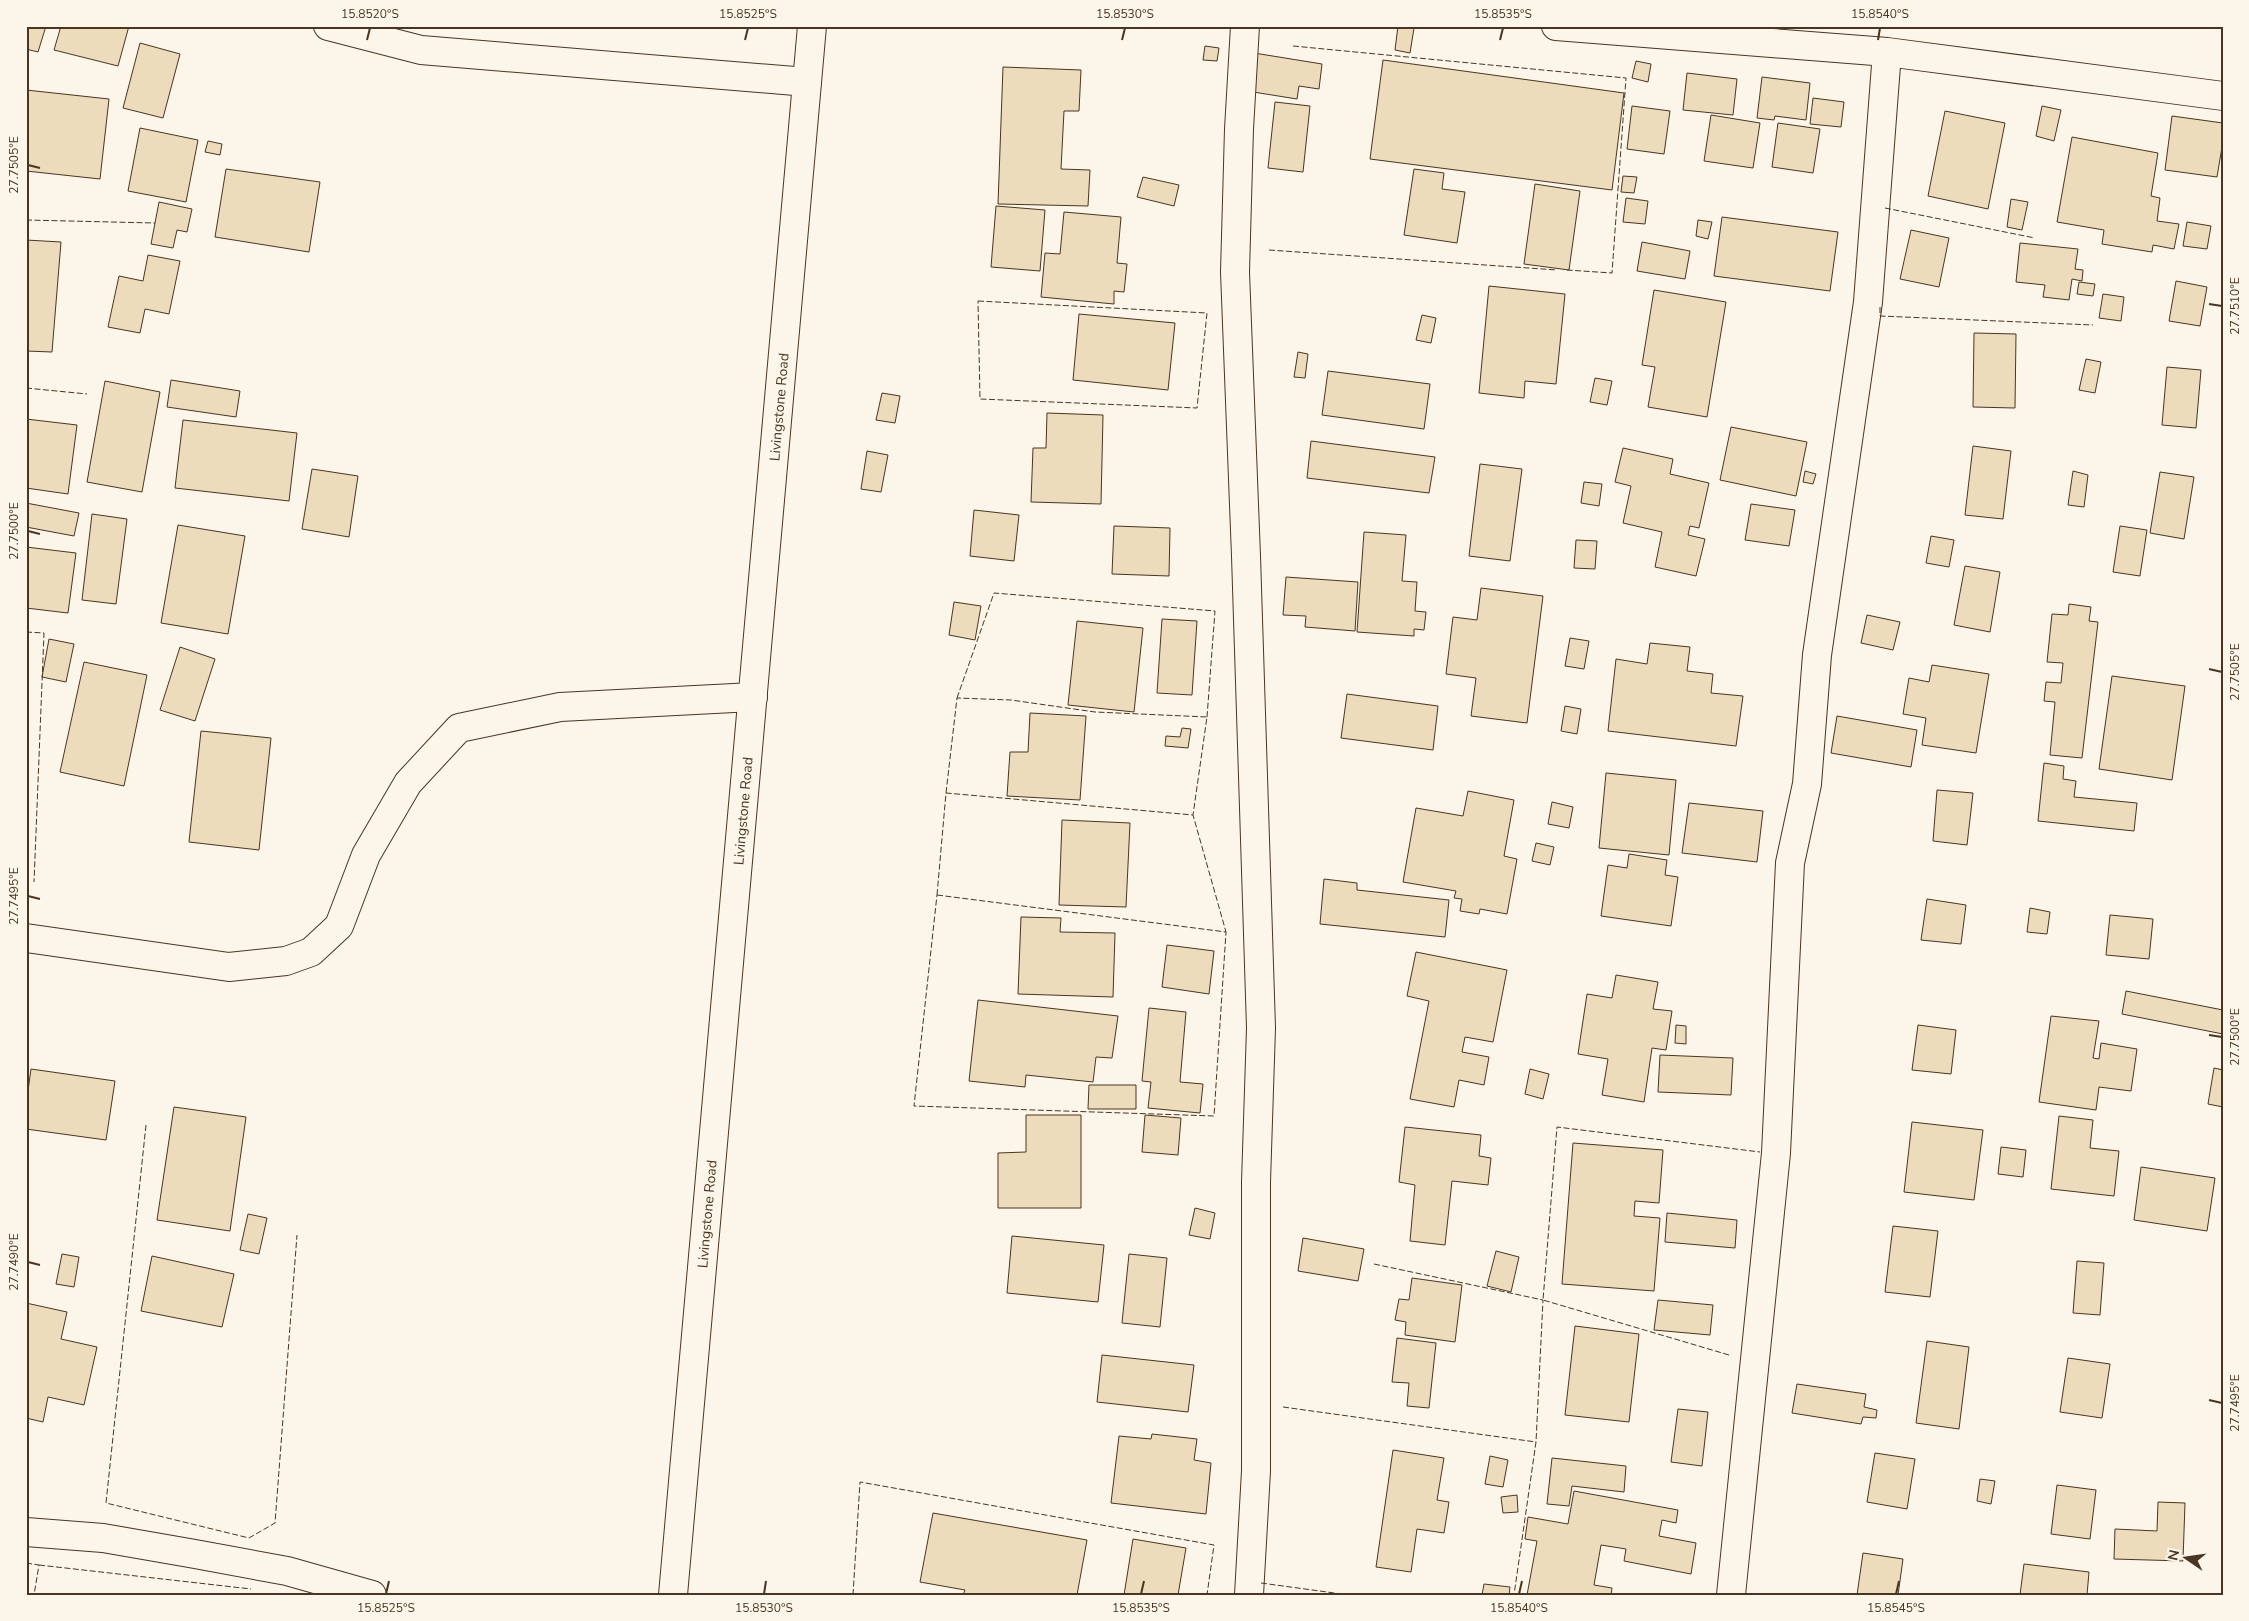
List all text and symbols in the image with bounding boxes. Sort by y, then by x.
text: 15.8520°S [341,6,399,22]
text: 15.8525°S [719,6,777,22]
text: 15.8530°S [1096,6,1154,22]
text: 15.8535°S [1474,6,1532,22]
text: 15.8540°S [1851,6,1909,22]
text: 27.7505°E [6,136,22,194]
text: 27.7510°E [2227,277,2243,335]
street label: Livingstone Road [765,352,794,462]
text: 27.7500°E [6,502,22,560]
text: 27.7505°E [2227,643,2243,701]
street label: Livingstone Road [729,756,758,866]
text: 27.7495°E [6,867,22,925]
text: 27.7500°E [2227,1008,2243,1066]
street label: Livingstone Road [693,1159,722,1269]
text: 27.7490°E [6,1233,22,1291]
text: 27.7495°E [2227,1374,2243,1432]
north arrow [2162,1534,2212,1584]
text: N [2163,1548,2184,1562]
text: 15.8525°S [357,1600,415,1616]
text: 15.8530°S [735,1600,793,1616]
text: 15.8535°S [1112,1600,1170,1616]
text: 15.8540°S [1490,1600,1548,1616]
text: 15.8545°S [1867,1600,1925,1616]

